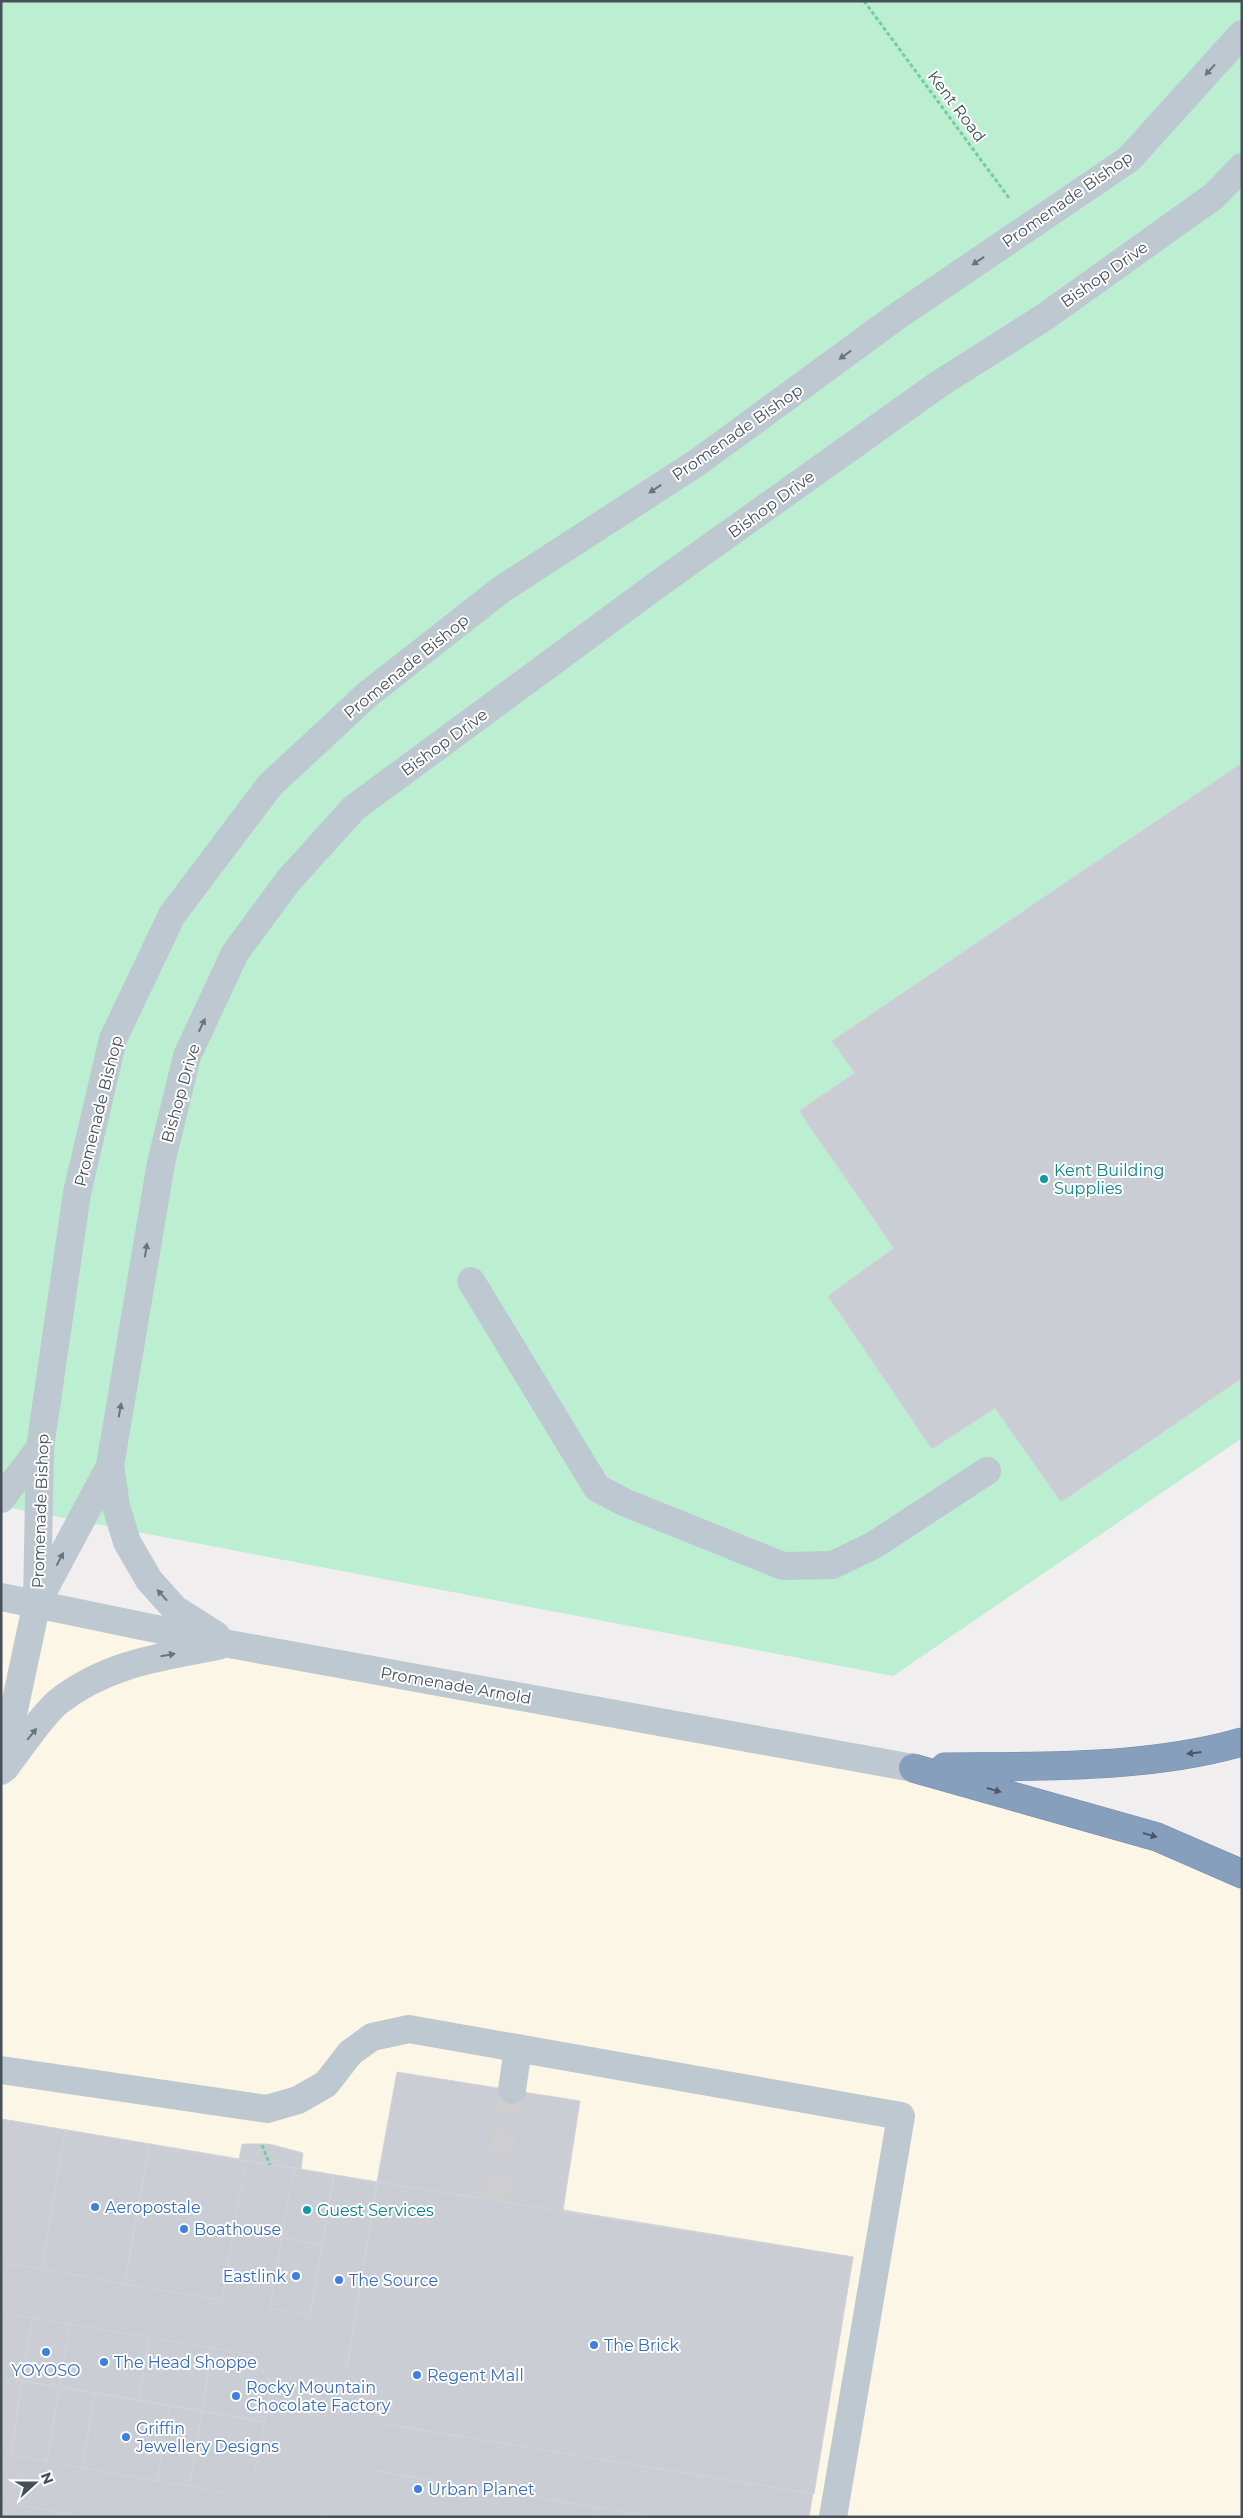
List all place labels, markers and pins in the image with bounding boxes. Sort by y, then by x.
place label: Kent Building Supplies [1054,1161,1165,1198]
marker: Kent Building Supplies [1038,1173,1050,1185]
place label: Aeropostale [105,2198,201,2217]
marker: Aeropostale [89,2201,101,2213]
place label: Guest Services [317,2201,434,2220]
marker: Guest Services [301,2204,313,2216]
place label: Boathouse [194,2220,281,2239]
marker: Boathouse [178,2223,190,2235]
place label: Eastlink [223,2267,286,2286]
marker: Eastlink [290,2270,302,2282]
place label: The Source [349,2271,438,2290]
marker: The Source [333,2274,345,2286]
place label: The Brick [604,2336,679,2355]
marker: The Brick [588,2339,600,2351]
marker: YOYOSO [40,2346,52,2358]
place label: The Head Shoppe [114,2353,257,2372]
marker: The Head Shoppe [98,2356,110,2368]
place label: YOYOSO [12,2361,81,2380]
place label: Regent Mall [427,2366,524,2385]
marker: Regent Mall [411,2369,423,2381]
place label: Rocky Mountain Chocolate Factory [246,2378,391,2415]
marker: Rocky Mountain Chocolate Factory [230,2390,242,2402]
place label: Griffin Jewellery Designs [135,2419,279,2456]
marker: Griffin Jewellery Designs [120,2431,132,2443]
place label: Urban Planet [428,2480,535,2499]
marker: Urban Planet [412,2483,424,2495]

